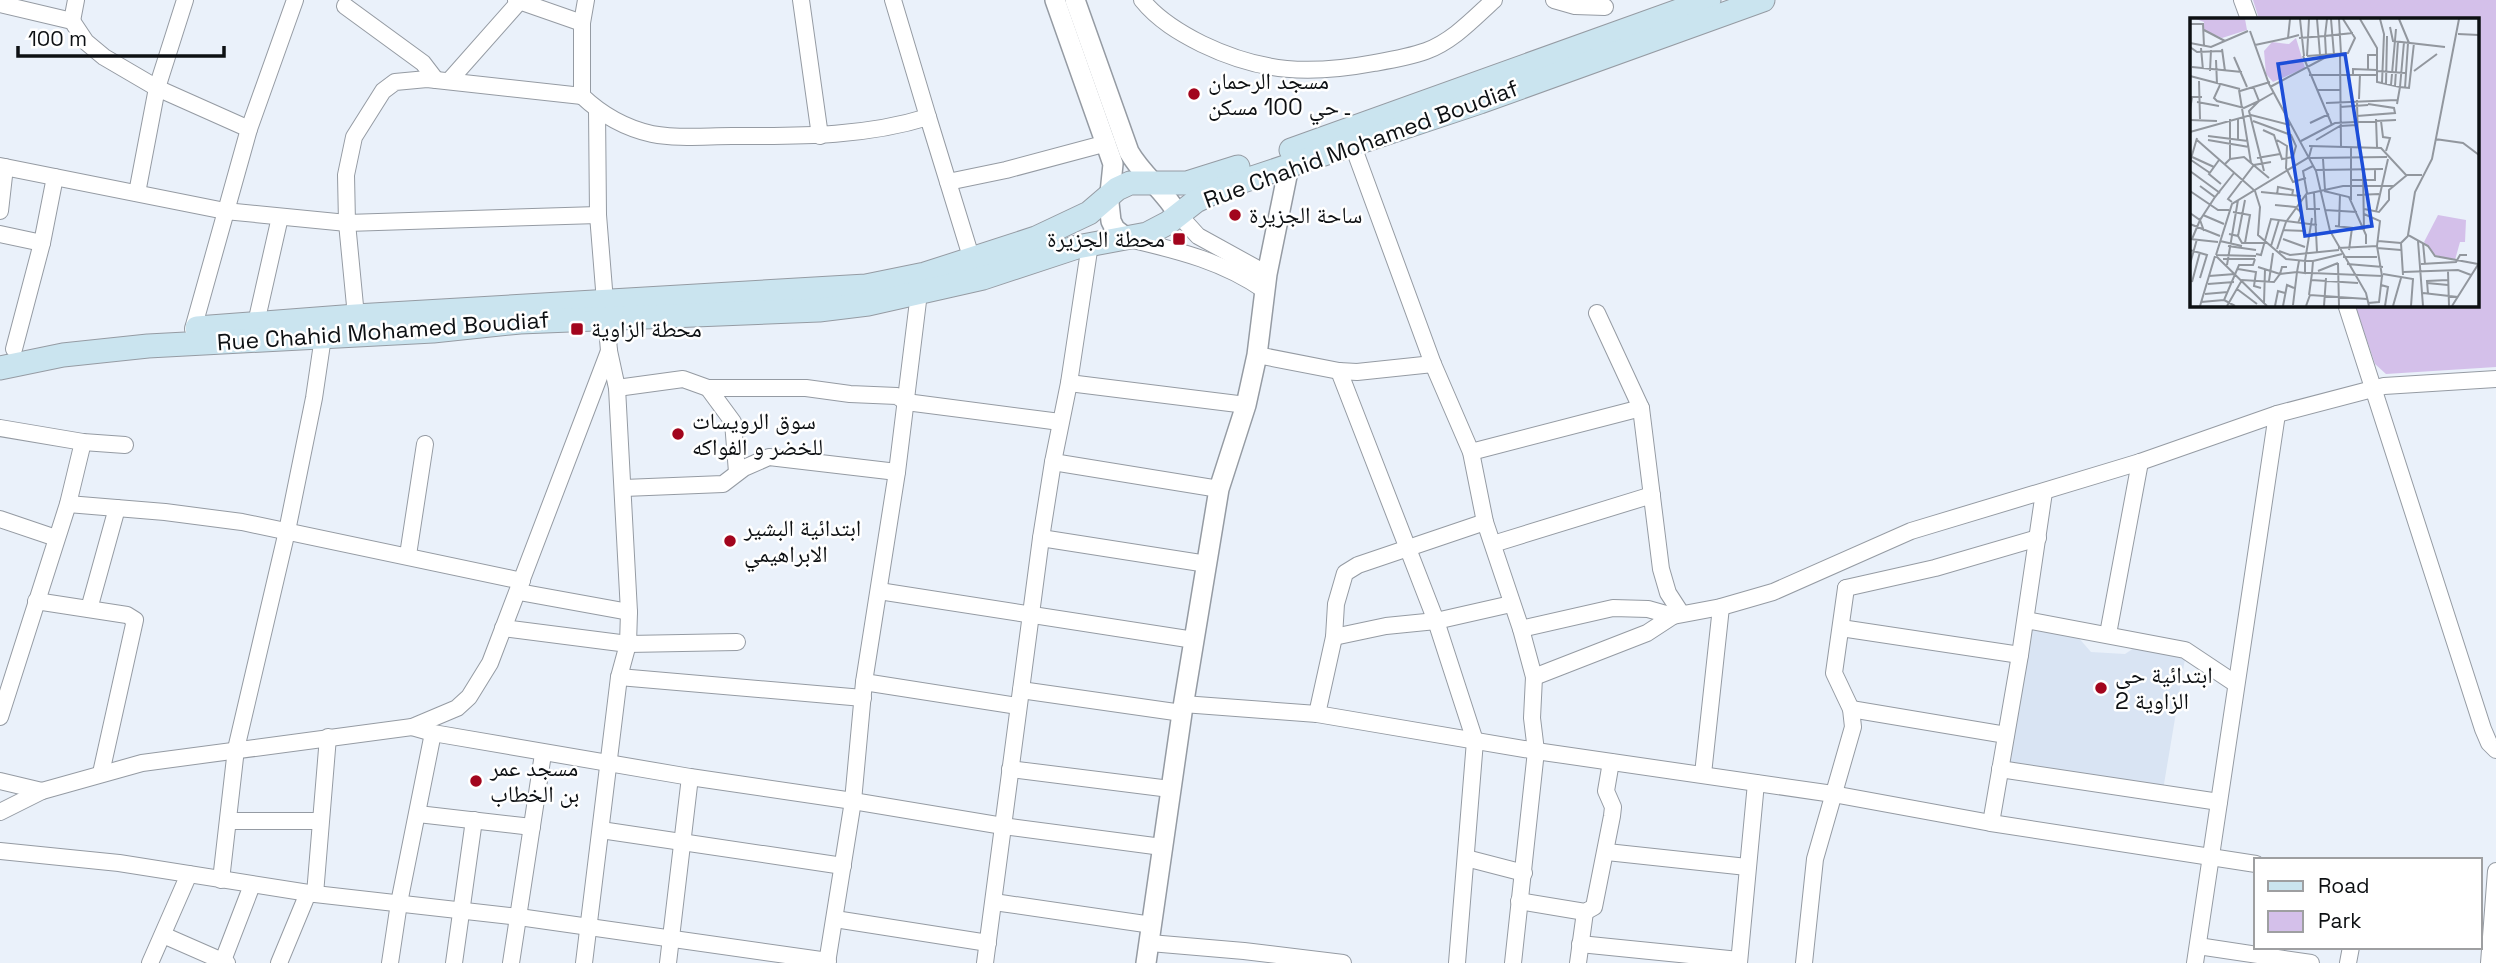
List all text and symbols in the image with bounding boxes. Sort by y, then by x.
scale bar [18,14,224,58]
inset map [2190,18,2478,306]
text: 100 m [28,25,87,52]
place label: مسجد الرحمان ـ حي 100 مسكن [1208,66,1351,126]
street label: Rue Chahid Mohamed Boudiaf [1199,73,1523,215]
marker: مسجد الرحمان ـ حي 100 مسكن [1186,86,1202,102]
place label: ساحة الجزيرة [1249,200,1362,230]
marker: ساحة الجزيرة [1227,207,1243,223]
place label: محطة الجزيرة [1047,224,1165,254]
marker: محطة الجزيرة [1171,231,1187,247]
street label: Rue Chahid Mohamed Boudiaf [216,304,550,358]
place label: محطة الزاوية [591,314,702,344]
marker: محطة الزاوية [569,321,585,337]
place label: سوق الرويسات للخضر و الفواكه [692,406,823,462]
marker: سوق الرويسات للخضر و الفواكه [670,426,686,442]
place label: ابتدائية البشير الابراهيمي [743,513,861,573]
marker: ابتدائية البشير الابراهيمي [722,533,738,549]
place label: ابتدائية حي الزاوية 2 [2115,660,2213,716]
marker: ابتدائية حي الزاوية 2 [2093,680,2109,696]
place label: مسجد عمر بن الخطاب [489,753,579,809]
marker: مسجد عمر بن الخطاب [468,773,484,789]
legend [2254,858,2482,949]
text: Road [2318,872,2370,899]
text: Park [2318,907,2362,934]

